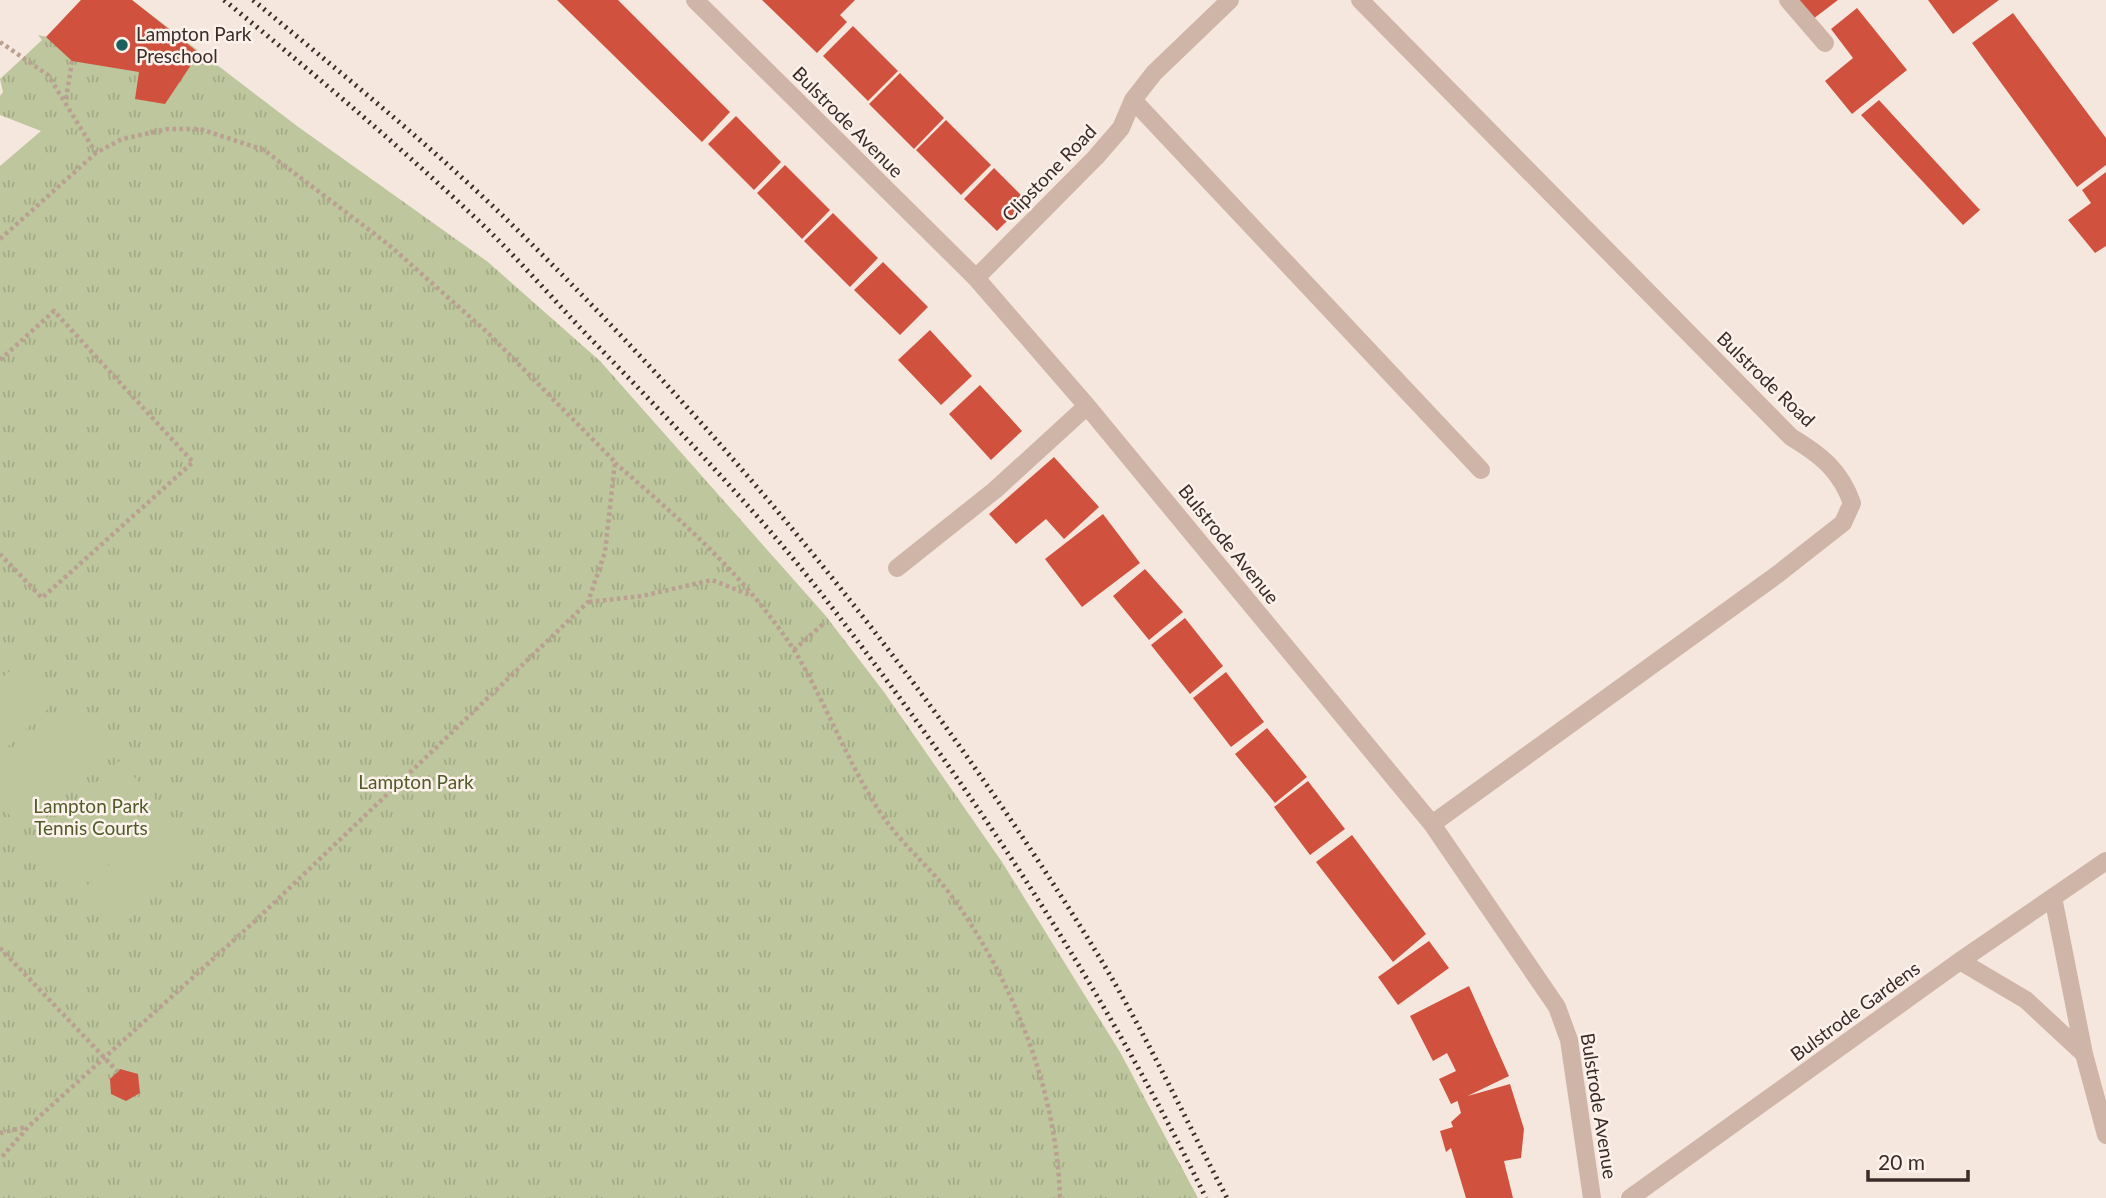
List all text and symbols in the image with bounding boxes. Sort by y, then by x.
place label: Lampton Park Preschool [136,22,252,67]
marker: Lampton Park Preschool [114,37,130,53]
street label: Bulstrode Avenue [788,61,909,182]
street label: Clipstone Road [997,119,1101,226]
street label: Bulstrode Road [1713,326,1820,431]
street label: Bulstrode Avenue [1174,479,1285,608]
park label: Lampton Park [358,770,474,793]
park label: Lampton Park Tennis Courts [33,794,149,839]
street label: Bulstrode Gardens [1786,956,1924,1065]
street label: Bulstrode Avenue [1577,1031,1622,1180]
scale bar [1868,1138,1968,1182]
text: 20 m [1878,1149,1925,1174]

